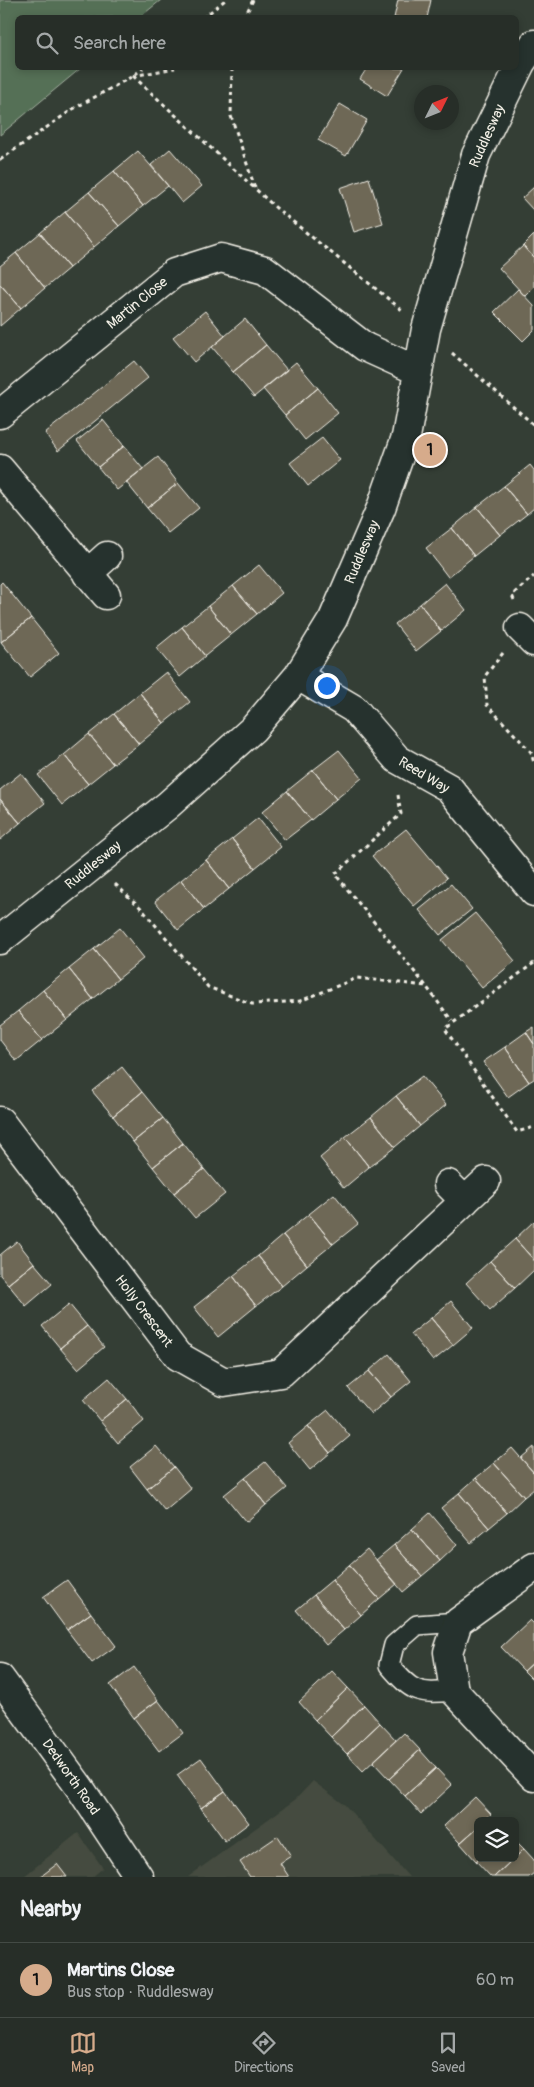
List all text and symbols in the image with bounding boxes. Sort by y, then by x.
search box [15,15,519,70]
icon: search [33,29,61,57]
text: Search here [73,31,166,55]
north arrow [414,85,459,130]
street label: Ruddlesway [466,102,508,170]
street label: Martin Close [103,273,171,333]
pin: 1 [414,431,446,469]
street label: Ruddlesway [341,518,383,586]
your location [314,673,340,699]
street label: Reed Way [396,753,452,797]
street label: Ruddlesway [61,837,125,893]
street label: Holly Crescent [111,1272,177,1351]
street label: Dedworth Road [39,1736,103,1818]
map controls [474,1817,519,1862]
button: layers [474,1817,519,1862]
text: Nearby [20,1896,81,1923]
text: Martins Close [67,1958,174,1982]
text: 1 [33,1970,39,1990]
text: 60 m [476,1970,514,1990]
text: Bus stop · Ruddlesway [67,1982,214,2002]
tab: Map [69,2029,97,2076]
tab: Directions [234,2029,293,2076]
tab: Saved [431,2029,465,2076]

